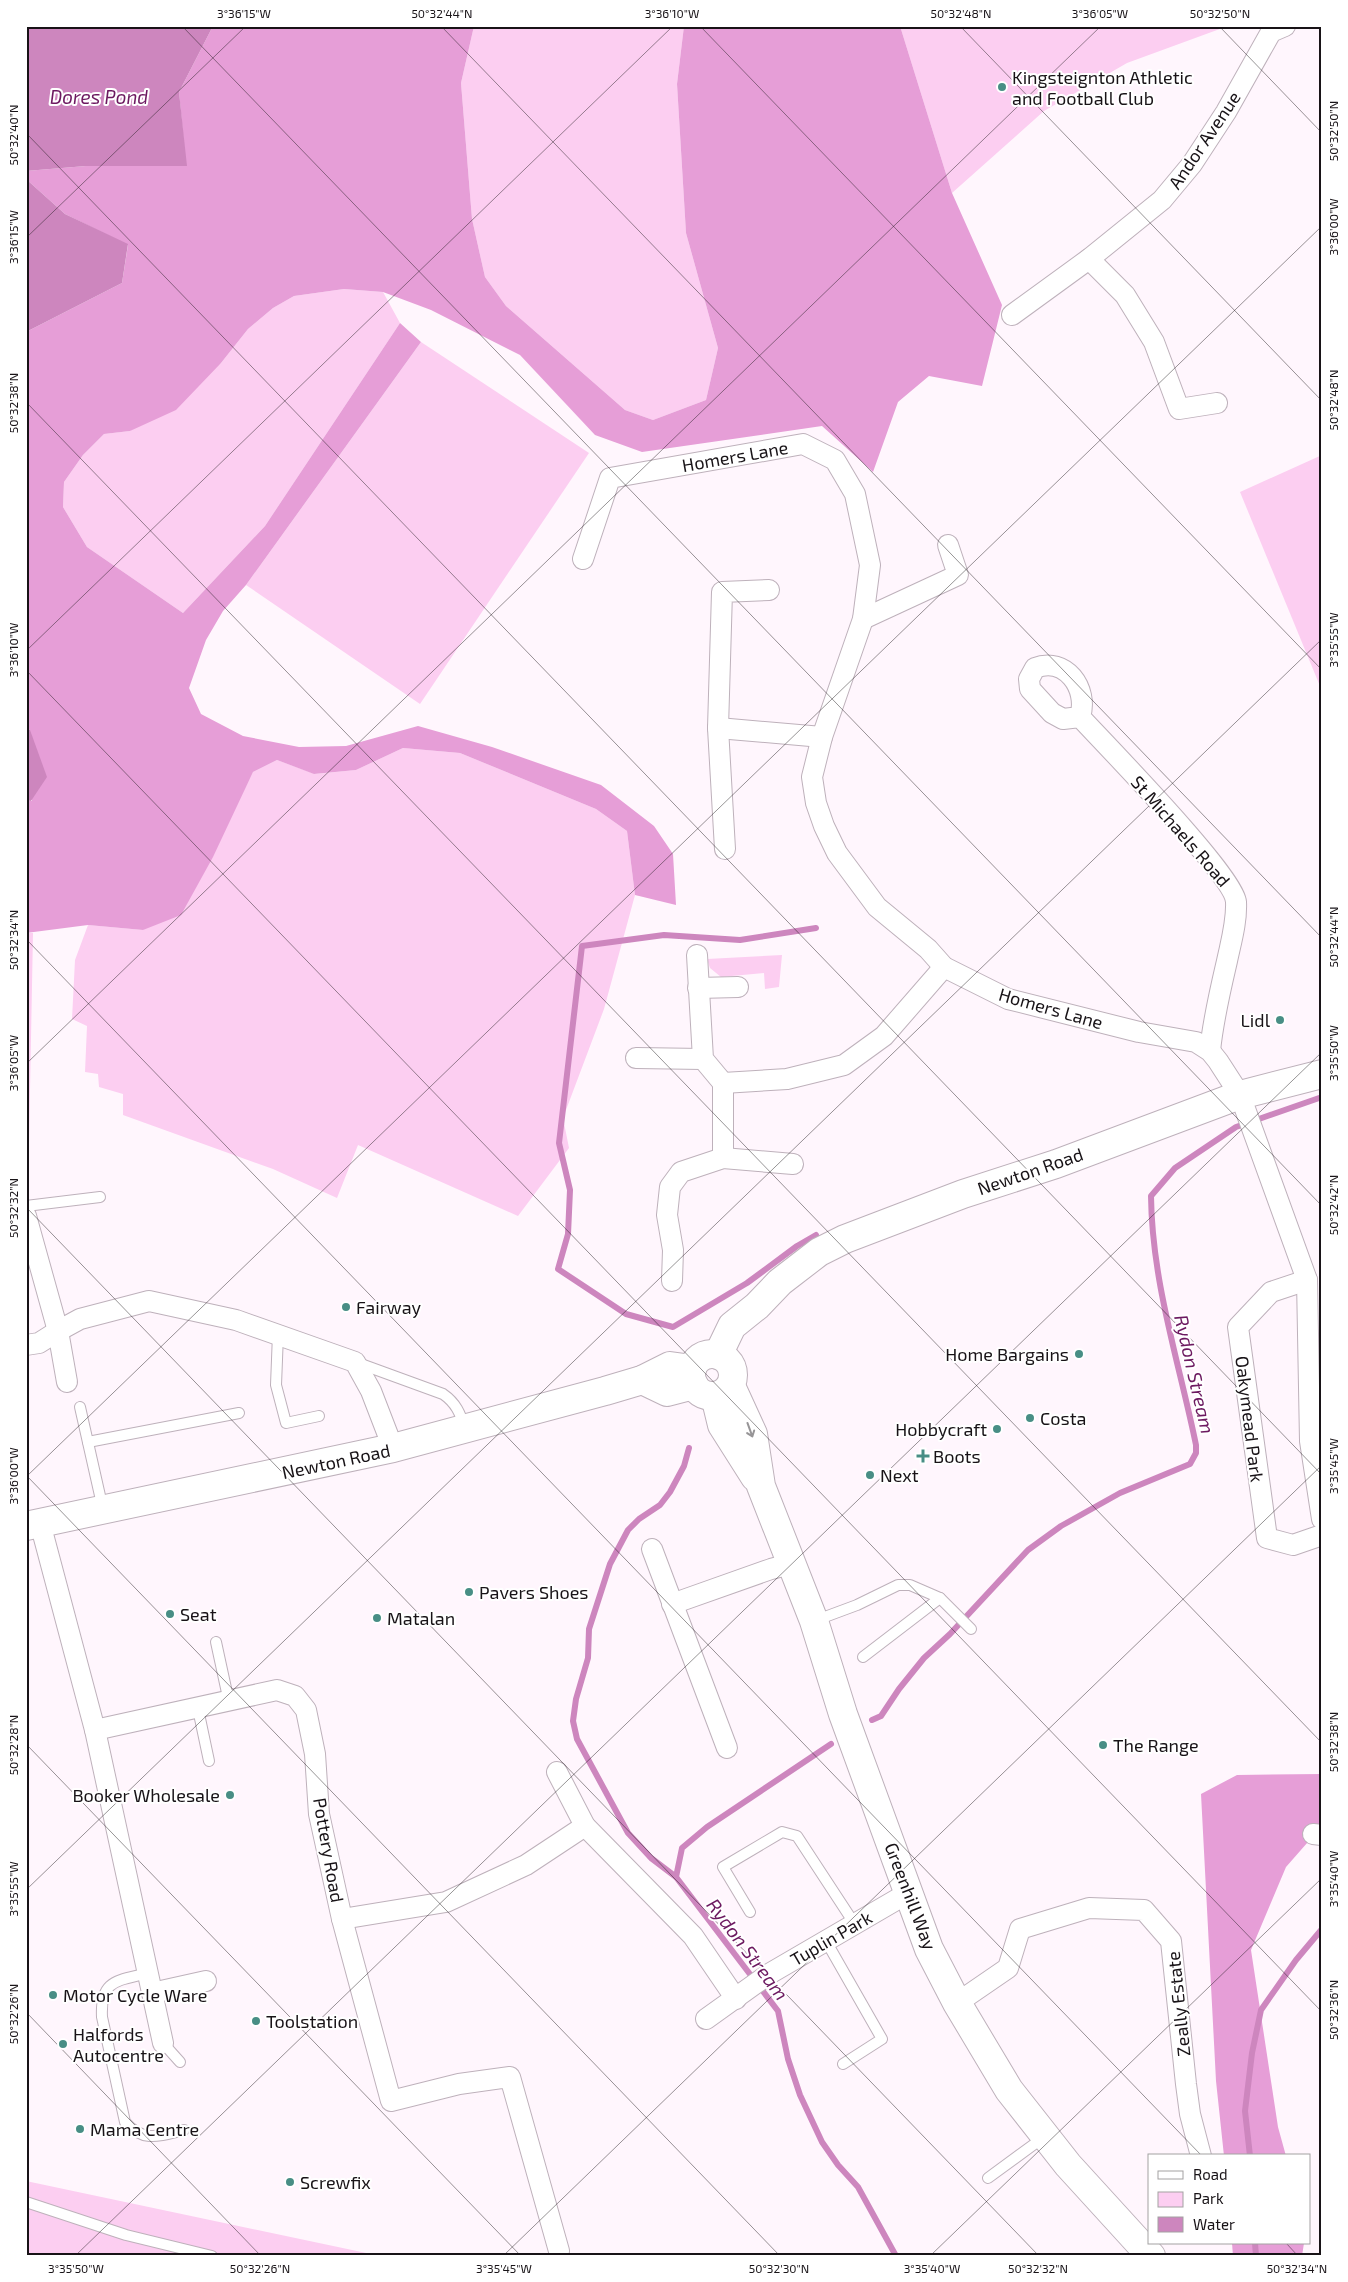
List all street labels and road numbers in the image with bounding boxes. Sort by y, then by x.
street label: Andor Avenue [1163,87,1245,193]
street label: Homers Lane [680,436,790,476]
street label: St Michaels Road [1127,771,1235,891]
street label: Homers Lane [996,983,1106,1033]
street label: Newton Road [974,1143,1086,1199]
street label: Oakymead Park [1231,1355,1269,1483]
street label: Newton Road [280,1439,392,1483]
street label: Pottery Road [309,1796,349,1904]
street label: Greenhill Way [880,1839,942,1953]
street label: Tuplin Park [786,1906,876,1970]
street label: Zeally Estate [1162,1950,1194,2058]

